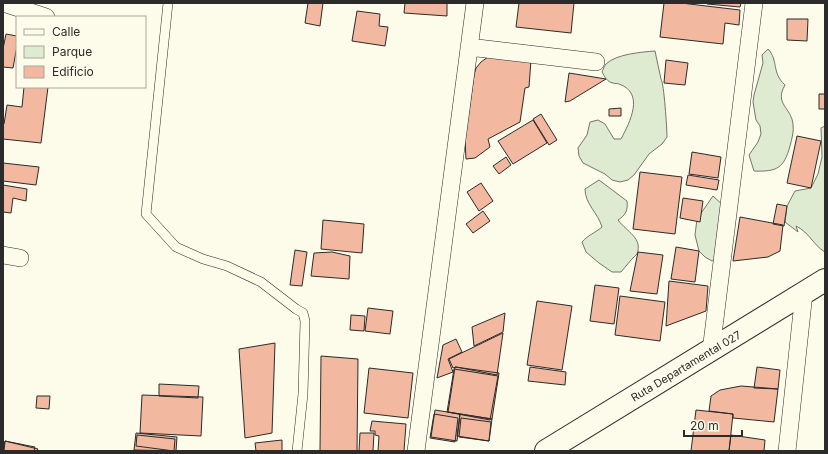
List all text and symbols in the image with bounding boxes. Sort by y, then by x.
legend [16,16,146,88]
text: Calle [52,24,80,39]
text: Parque [52,44,92,59]
text: Edificio [52,64,94,79]
street label: Ruta Departamental 027 [628,328,744,404]
scale bar [684,412,742,438]
text: 20 m [690,418,719,433]

